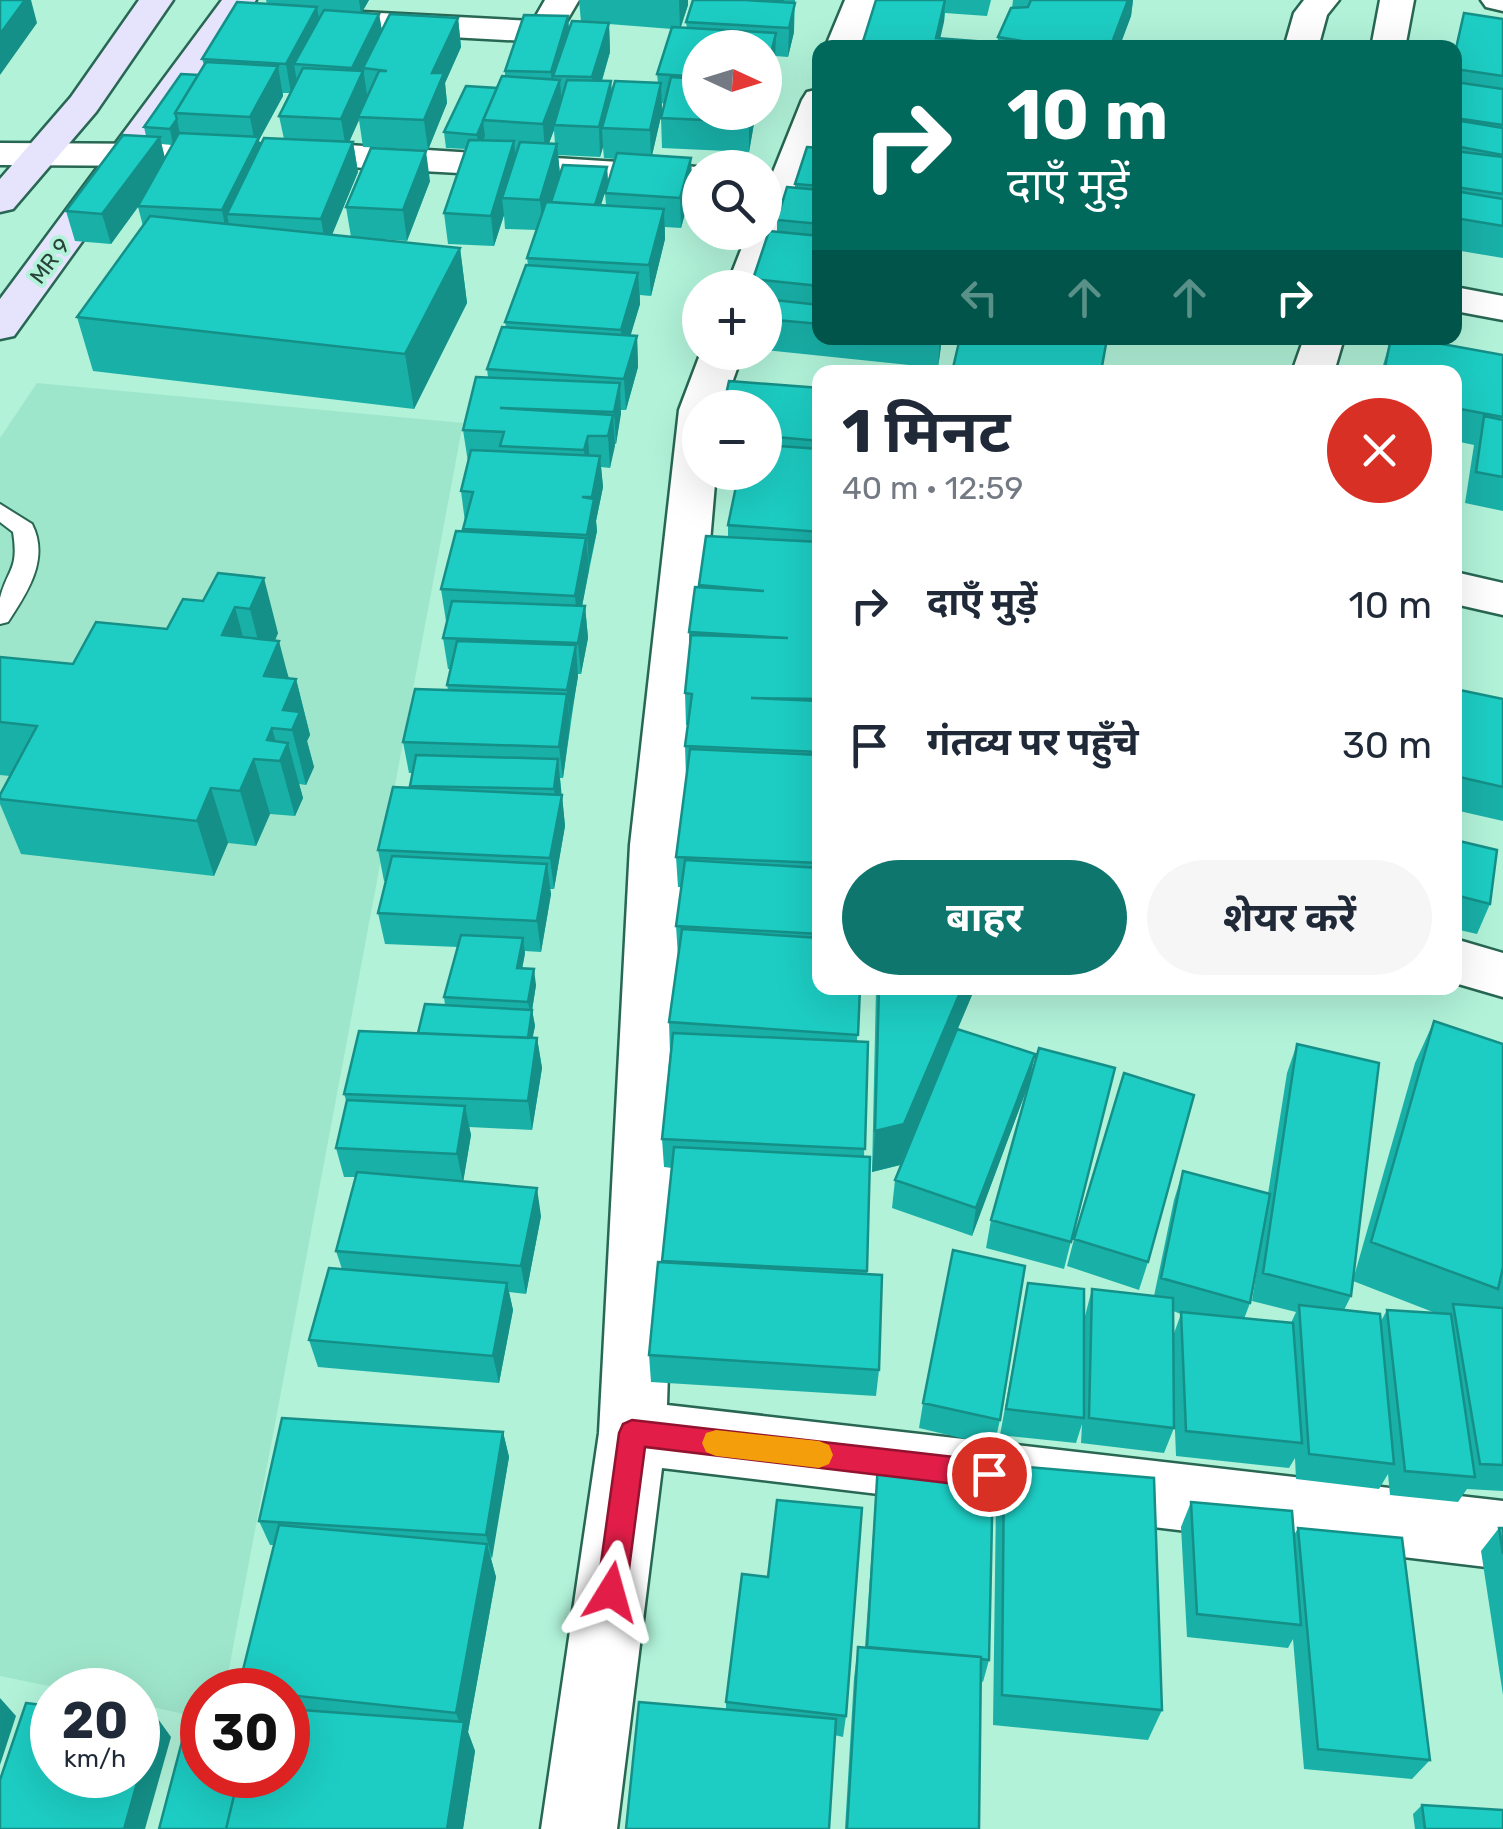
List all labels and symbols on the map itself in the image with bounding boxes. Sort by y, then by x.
north arrow [682,30,782,130]
street label: MR 9 [24,233,76,289]
pin [947,1432,1032,1517]
position arrow [559,1540,663,1644]
speed limit sign: 30 [180,1668,310,1798]

